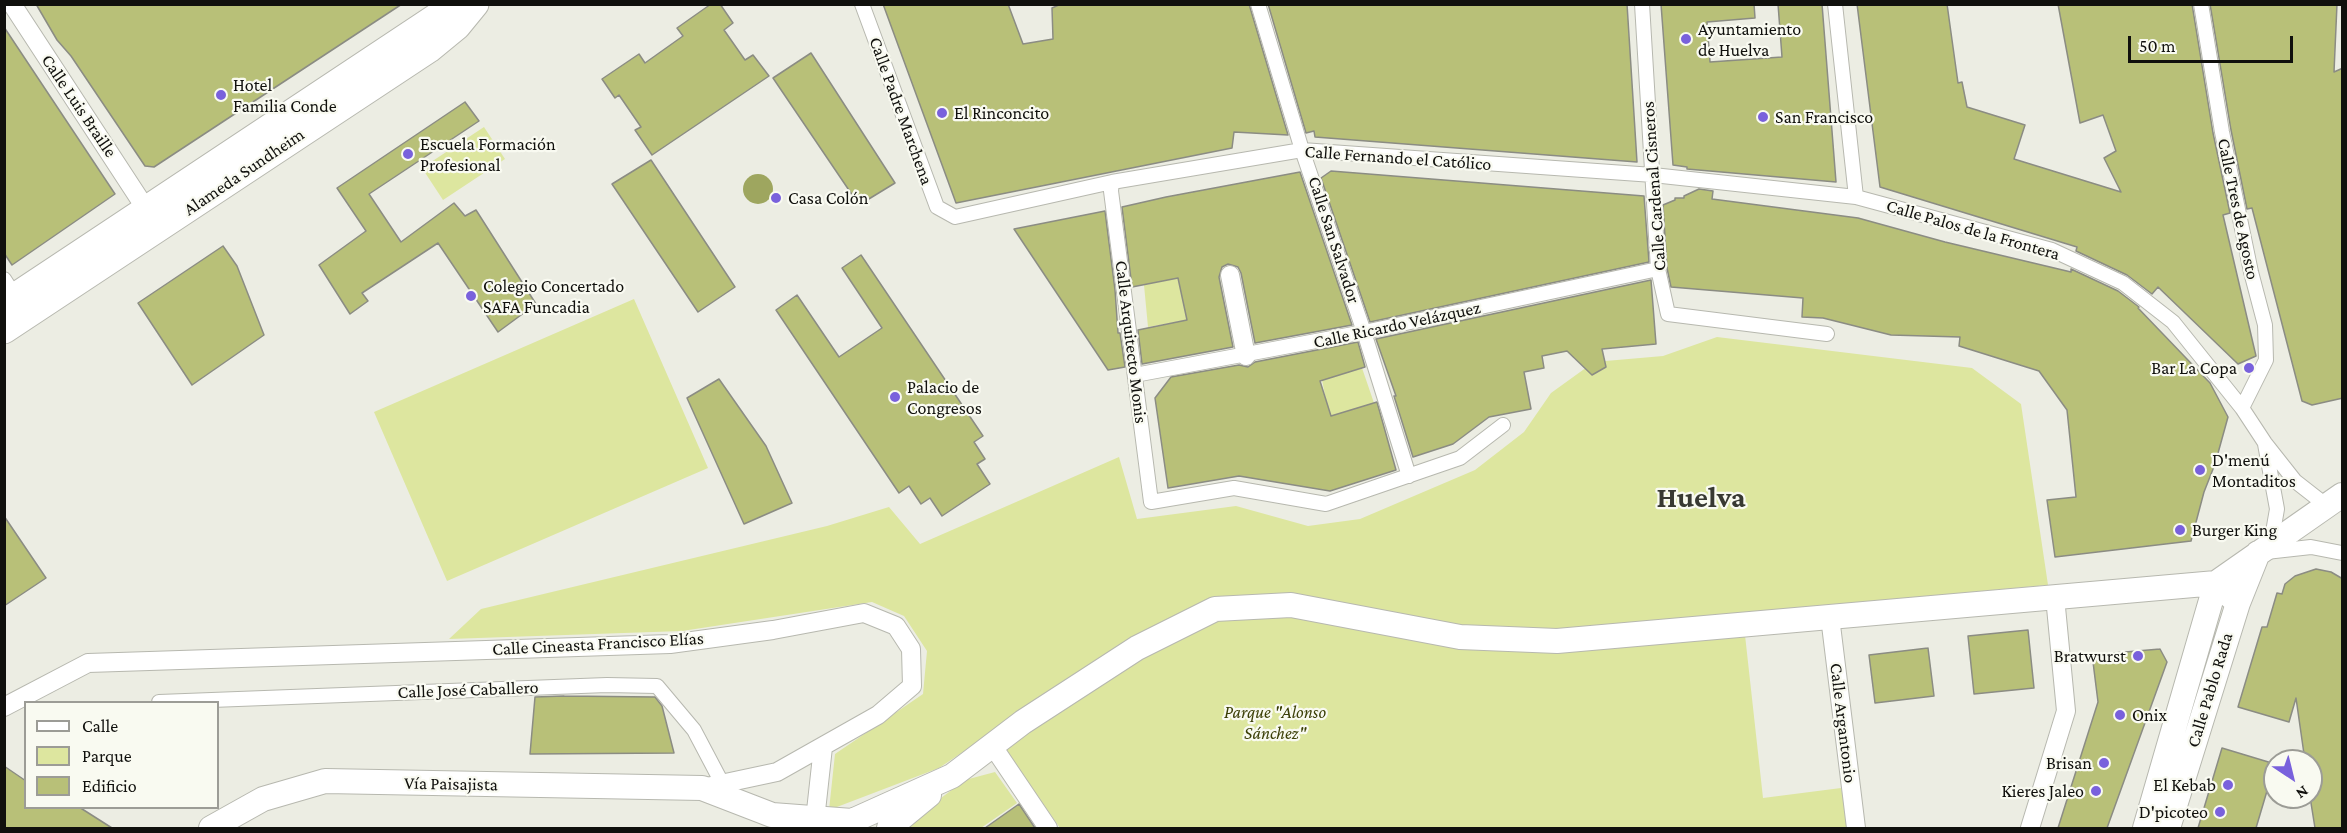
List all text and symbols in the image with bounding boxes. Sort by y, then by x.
place label: Ayuntamiento de Huelva [1698,18,1801,60]
scale bar [2131,24,2296,62]
marker: Ayuntamiento de Huelva [1679,32,1693,46]
street label: Calle Padre Marchena [864,34,938,188]
text: 50 m [2139,36,2176,56]
street label: Calle Luis Braille [37,50,121,162]
place label: Hotel Familia Conde [233,74,337,116]
marker: Hotel Familia Conde [214,88,228,102]
street label: Calle Cardenal Cisneros [1637,100,1671,272]
place label: El Rinconcito [954,102,1049,124]
marker: El Rinconcito [935,106,949,120]
place label: San Francisco [1775,106,1873,128]
marker: San Francisco [1756,110,1770,124]
street label: Alameda Sundheim [180,124,308,220]
place label: Escuela Formación Profesional [420,133,556,176]
street label: Calle Tres de Agosto [2212,136,2264,282]
street label: Calle Fernando el Católico [1304,141,1492,175]
marker: Escuela Formación Profesional [401,147,415,161]
street label: Calle San Salvador [1303,174,1365,306]
place label: Casa Colón [788,187,868,209]
marker: Casa Colón [769,191,783,205]
street label: Calle Palos de la Frontera [1884,195,2062,265]
street label: Calle Arquitecto Monis [1110,259,1152,425]
place label: Colegio Concertado SAFA Funcadia [483,275,624,318]
marker: Colegio Concertado SAFA Funcadia [464,289,478,303]
street label: Calle Ricardo Velázquez [1311,297,1483,353]
place label: Bar La Copa [2151,357,2237,379]
marker: Bar La Copa [2242,361,2256,375]
place label: Palacio de Congresos [907,376,982,418]
marker: Palacio de Congresos [888,390,902,404]
place label: D'menú Montaditos [2212,449,2296,492]
marker: D'menú Montaditos [2193,463,2207,477]
district label: Huelva [1656,480,1746,516]
place label: Burger King [2192,519,2277,541]
marker: Burger King [2173,523,2187,537]
street label: Calle Cineasta Francisco Elías [492,628,704,660]
street label: Calle Pablo Rada [2182,630,2238,750]
place label: Bratwurst [2054,645,2126,667]
marker: Bratwurst [2131,649,2145,663]
street label: Calle Argantonio [1825,662,1861,784]
street label: Calle José Caballero [397,677,539,703]
legend [24,701,219,809]
park label: Parque "Alonso Sánchez" [1224,701,1326,744]
place label: Onix [2132,704,2167,726]
marker: Onix [2113,708,2127,722]
text: Calle [82,716,118,736]
text: Parque [82,746,132,766]
north arrow [2263,749,2323,809]
place label: Brisan [2046,752,2092,774]
marker: Brisan [2097,756,2111,770]
street label: Vía Paisajista [404,772,498,796]
place label: El Kebab [2153,774,2216,796]
text: Edificio [82,776,137,796]
marker: El Kebab [2221,778,2235,792]
place label: Kieres Jaleo [2001,780,2084,802]
text: N [2293,782,2312,803]
marker: Kieres Jaleo [2089,784,2103,798]
place label: D'picoteo [2139,801,2208,823]
marker: D'picoteo [2213,805,2227,819]

